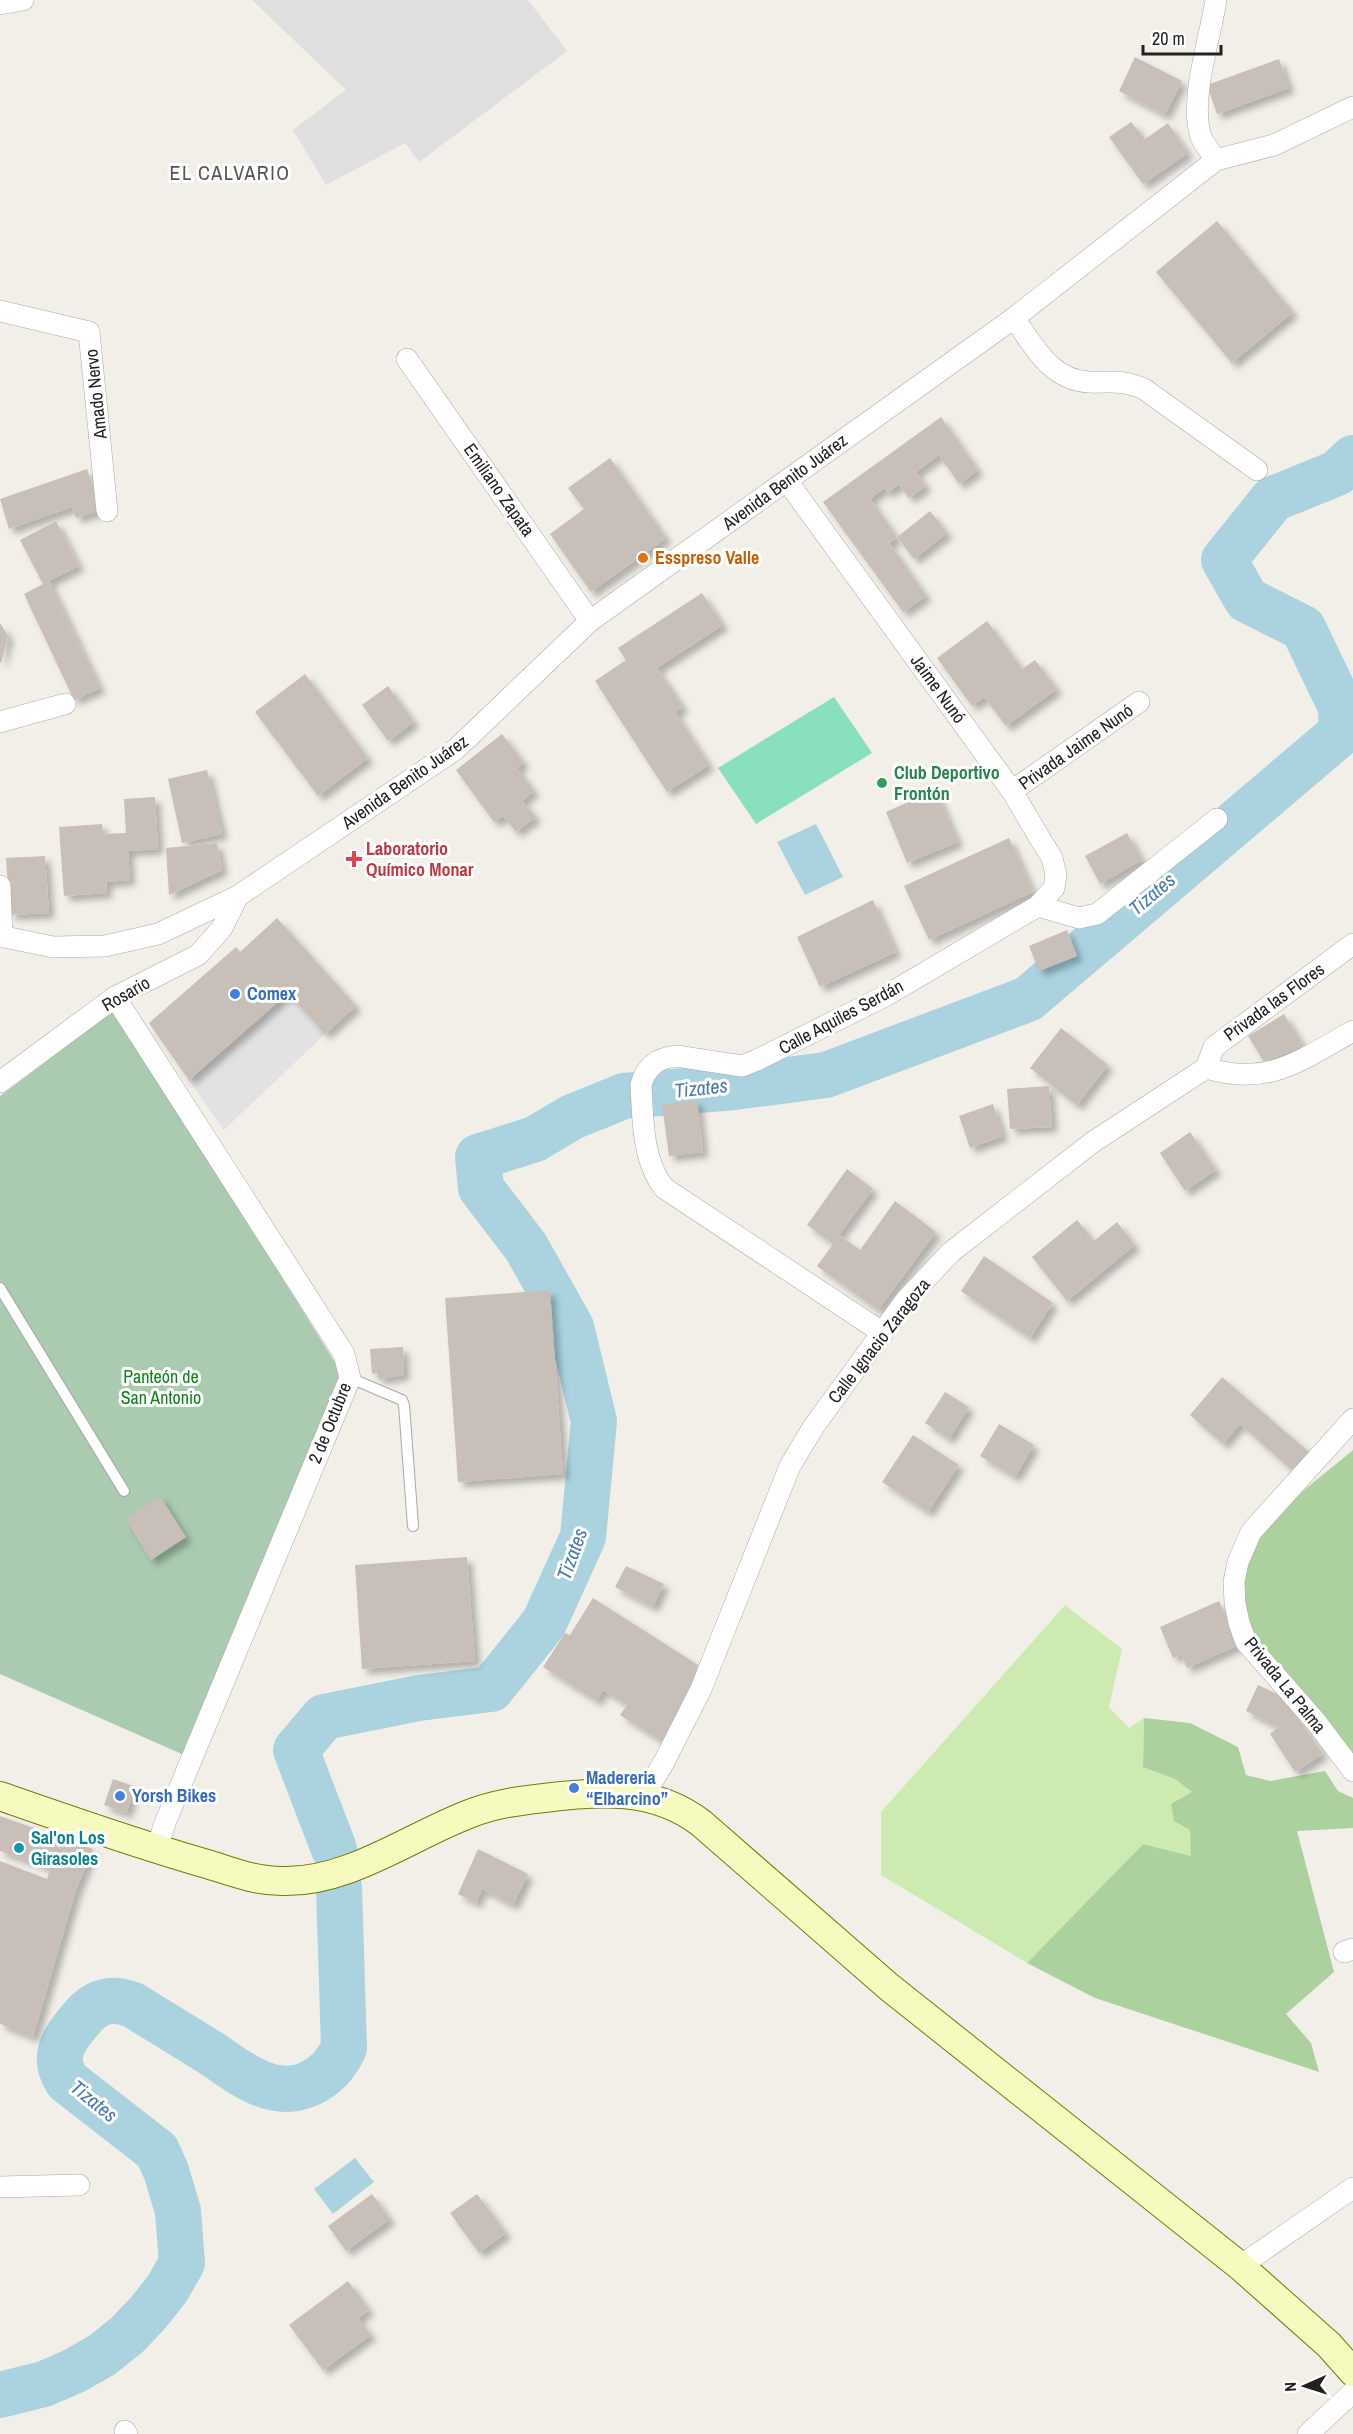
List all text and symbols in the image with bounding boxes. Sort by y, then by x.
scale bar [1143,18,1221,56]
text: 20 m [1152,26,1185,51]
district label: EL CALVARIO [169,159,291,186]
street label: Amado Nervo [78,348,113,441]
street label: Avenida Benito Juárez [716,428,852,536]
street label: Emiliano Zapata [458,438,541,541]
place label: Esspreso Valle [655,545,759,570]
marker: Esspreso Valle [636,551,650,565]
street label: Jaime Nunó [905,649,972,728]
street label: Privada Jaime Nunó [1013,698,1138,795]
street label: Avenida Benito Juárez [336,729,473,835]
place label: Club Deportivo Frontón [894,760,1000,806]
marker: Club Deportivo Frontón [875,776,889,790]
place label: Laboratorio Químico Monar [366,836,474,882]
marker: Laboratorio Químico Monar [347,852,361,866]
water label: Tizates [1123,866,1181,921]
street label: Privada las Flores [1218,957,1329,1047]
street label: Rosario [97,970,154,1017]
street label: Calle Aquiles Serdán [774,973,907,1060]
place label: Comex [247,981,297,1006]
marker: Comex [228,987,242,1001]
water label: Tizates [673,1071,729,1104]
street label: Calle Ignacio Zaragoza [822,1273,935,1409]
park label: Panteón de San Antonio [121,1364,201,1410]
street label: 2 de Octubre [302,1379,357,1467]
water label: Tizates [550,1524,593,1583]
street label: Privada La Palma [1239,1631,1332,1738]
place label: Madereria “Elbarcino” [586,1765,668,1811]
marker: Madereria “Elbarcino” [567,1781,581,1795]
place label: Yorsh Bikes [132,1783,216,1808]
marker: Yorsh Bikes [113,1789,127,1803]
place label: Sal'on Los Girasoles [31,1825,105,1871]
marker: Sal'on Los Girasoles [12,1841,26,1855]
water label: Tizates [65,2073,123,2128]
north arrow [1275,2356,1335,2416]
text: N [1279,2381,1301,2392]

